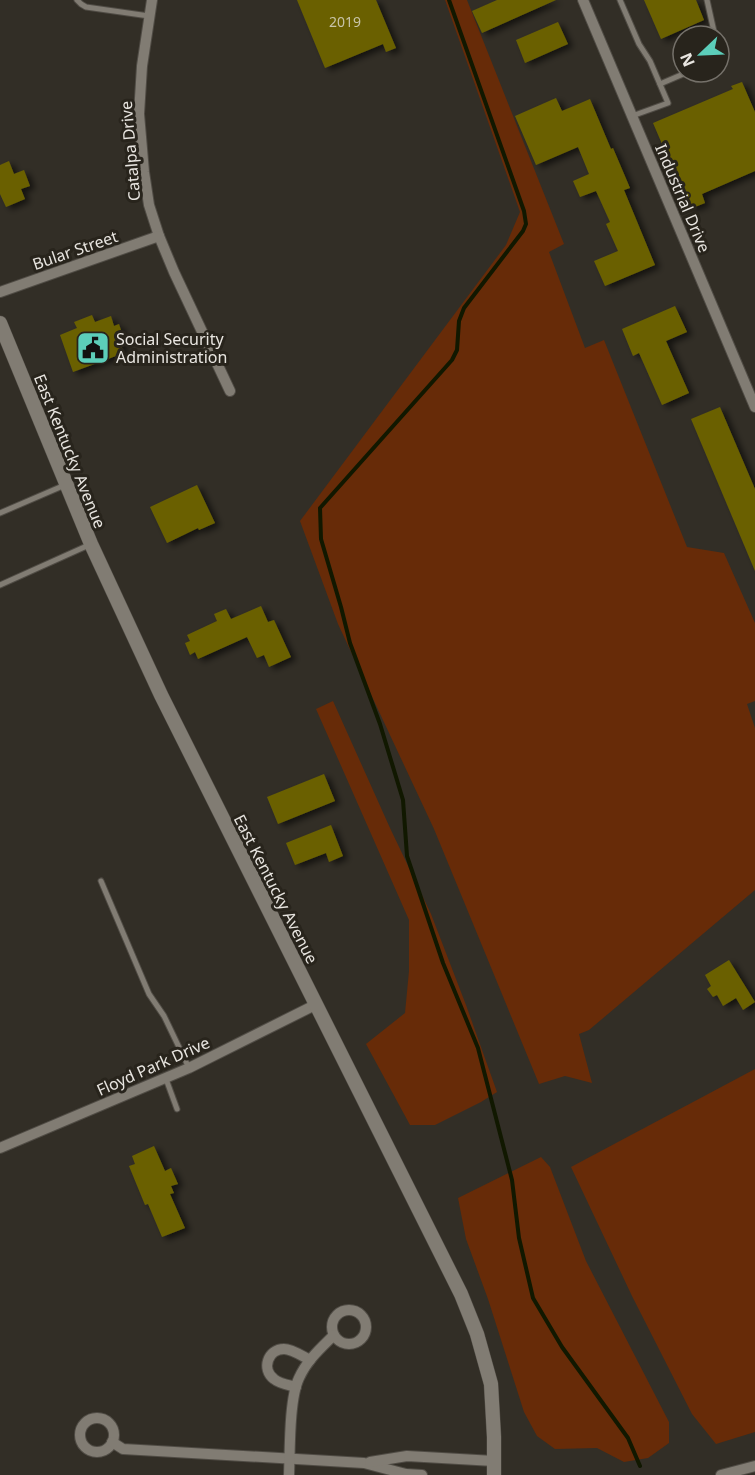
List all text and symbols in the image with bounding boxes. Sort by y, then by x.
house number: 2019 [329,12,361,31]
north arrow [671,24,731,84]
text: N [675,50,700,70]
street label: Catalpa Drive [115,100,145,202]
street label: Industrial Drive [650,140,716,256]
street label: Bular Street [29,225,121,275]
place label: Social Security Administration [116,328,227,368]
public building icon: Social Security Administration [75,330,111,366]
street label: East Kentucky Avenue [29,371,111,531]
street label: East Kentucky Avenue [229,811,323,967]
street label: Floyd Park Drive [93,1031,213,1101]

